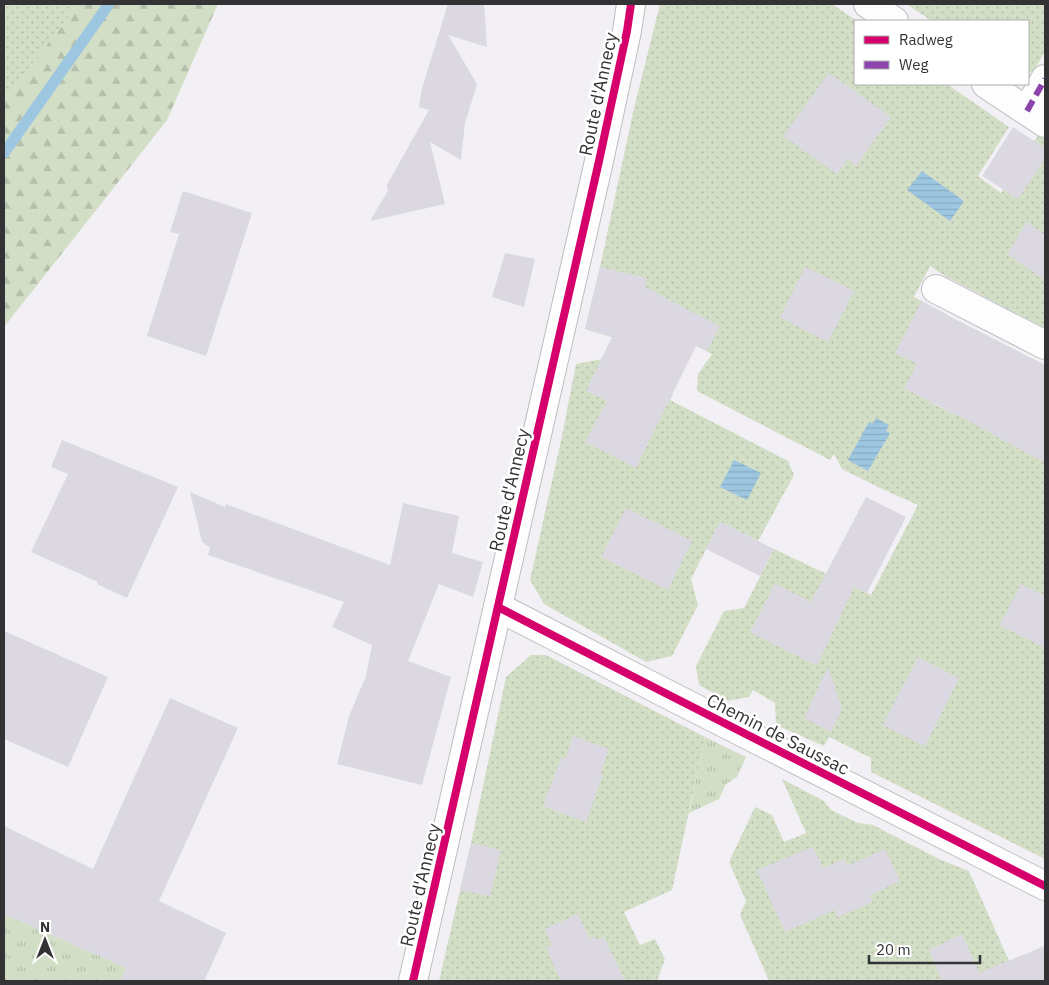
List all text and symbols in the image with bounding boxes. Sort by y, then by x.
legend [854,20,1029,85]
street label: Route d'Annecy [574,30,622,158]
text: Radweg [899,30,953,49]
text: Weg [899,55,928,74]
street label: Route d'Annecy [484,426,534,554]
street label: Chemin de Saussac [703,688,853,780]
street label: Route d'Annecy [395,821,445,949]
north arrow [20,915,70,965]
text: N [40,918,50,936]
scale bar [869,932,980,964]
text: 20 m [876,940,911,959]

